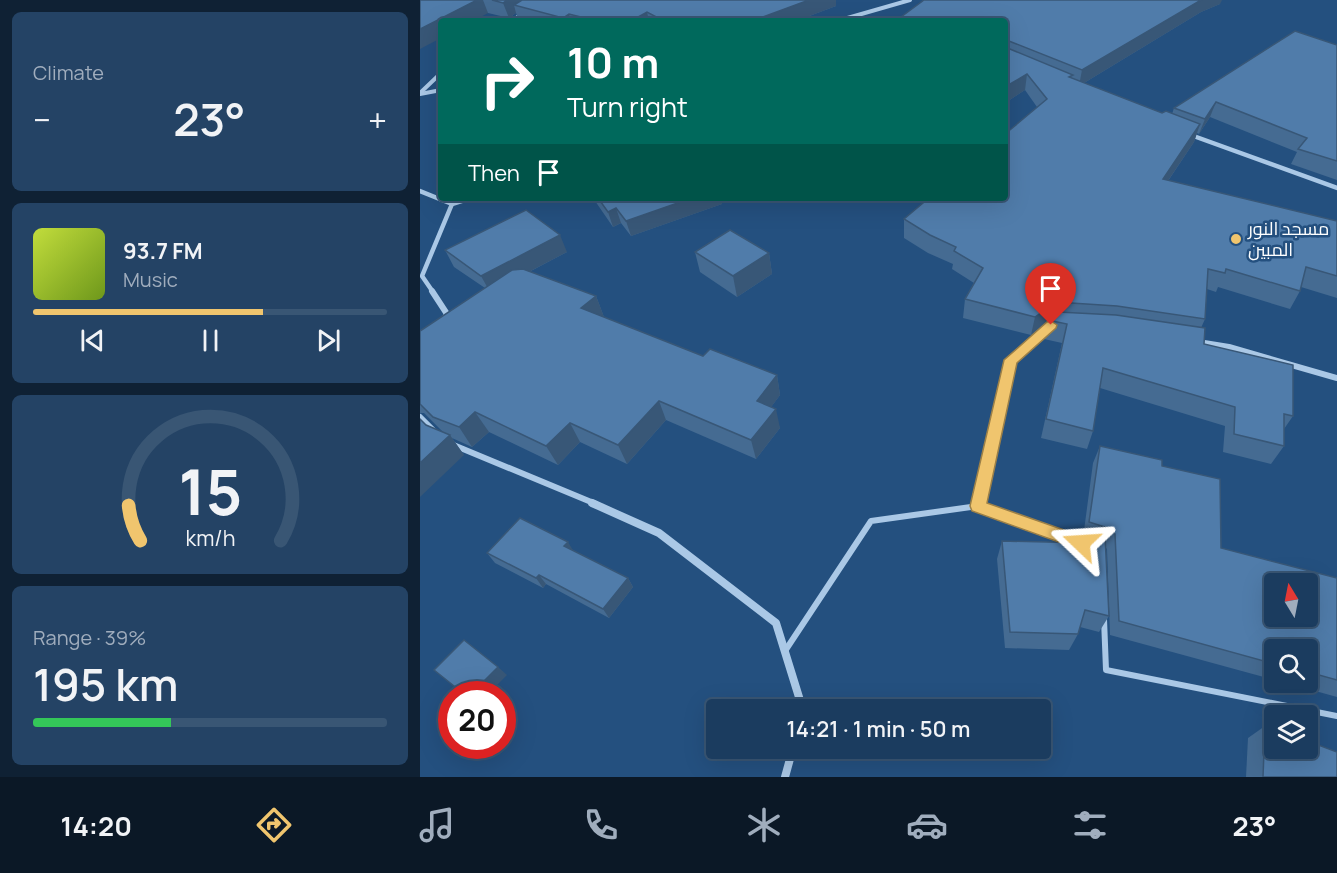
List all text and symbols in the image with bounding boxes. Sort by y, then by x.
text: 10 m [567,33,659,91]
icon: right [468,42,546,120]
text: Climate [33,59,104,86]
text: 23° [173,88,246,150]
text: Turn right [567,88,688,125]
text: − [33,97,51,142]
text: + [368,97,387,142]
icon: arrive [532,156,565,189]
text: Then [468,158,520,188]
place label: مسجد النور المبين [1247,216,1329,261]
marker: مسجد النور المبين [1229,232,1243,246]
text: 93.7 FM [123,236,203,266]
pin [1025,263,1076,325]
text: Music [123,266,178,293]
icon: arrive [1034,272,1067,305]
icon: previous [76,324,109,357]
icon: pause [194,324,227,357]
icon: next [312,324,345,357]
text: 15 [178,448,242,534]
position arrow [1049,511,1113,575]
text: km/h [185,524,235,553]
north arrow [1264,573,1318,627]
map controls [1264,573,1318,759]
text: Range · 39% [33,624,146,651]
button: search [1264,639,1318,693]
text: 195 km [33,653,179,715]
speed limit sign: 20 [438,681,516,759]
button: layers [1264,705,1318,759]
text: 14:21 · 1 min · 50 m [787,714,970,744]
icon: directions [253,804,295,846]
icon: music [416,804,458,846]
icon: phone [580,804,622,846]
icon: climate [743,804,785,846]
icon: car [906,804,948,846]
icon: filters [1069,804,1111,846]
text: 14:20 [61,807,132,844]
text: 23° [1232,807,1276,844]

